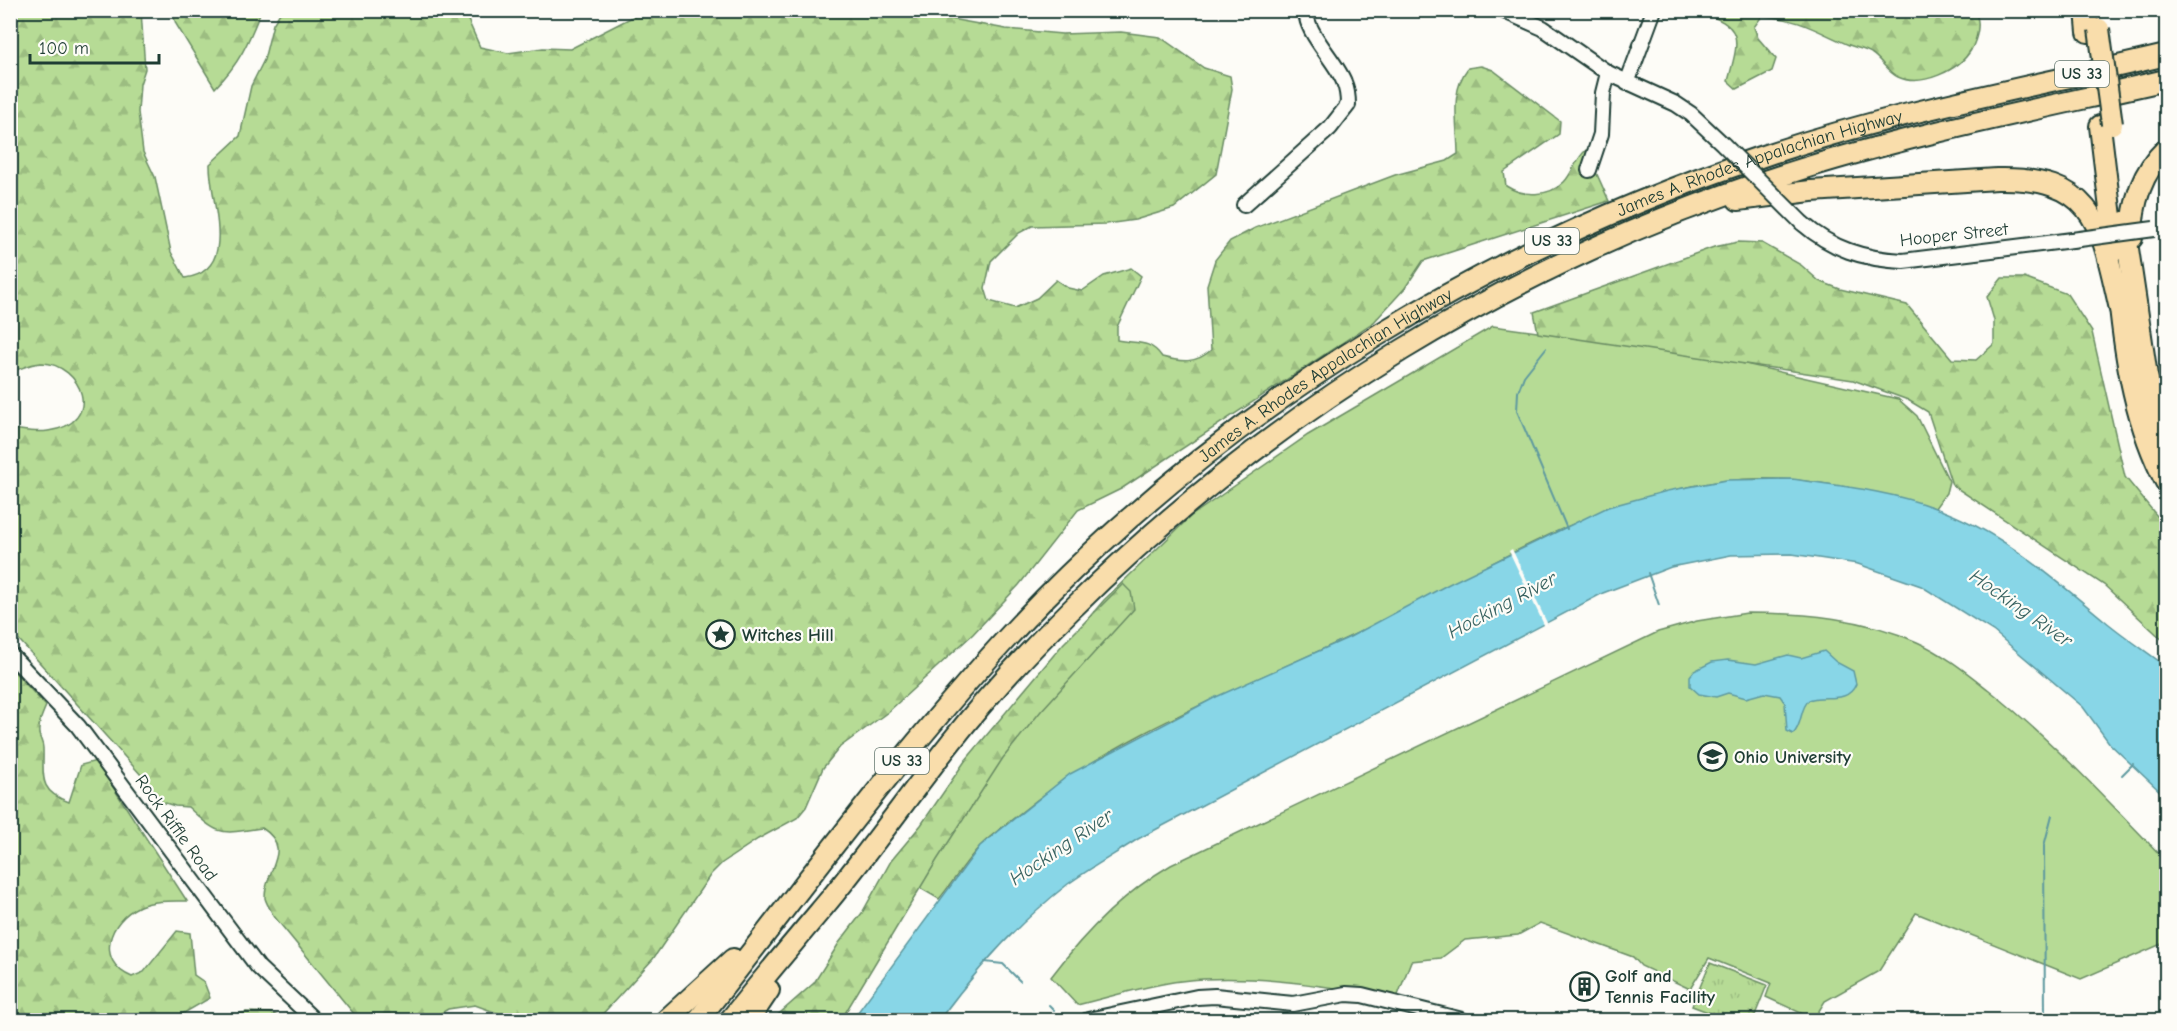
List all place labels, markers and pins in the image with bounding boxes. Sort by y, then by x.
place icon: Witches Hill [705,619,737,651]
place label: Witches Hill [742,625,834,646]
school or university icon: Ohio University [1697,741,1729,773]
place label: Ohio University [1734,747,1852,768]
place label: Golf and Tennis Facility [1605,966,1716,1008]
building icon: Golf and Tennis Facility [1568,970,1600,1002]

